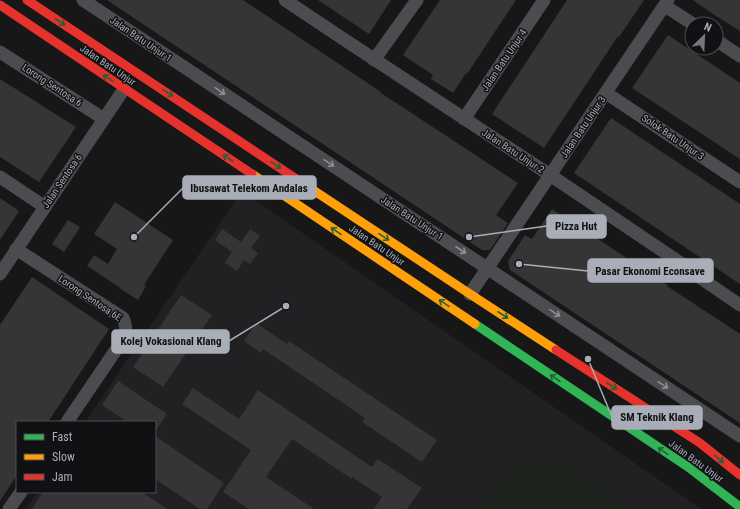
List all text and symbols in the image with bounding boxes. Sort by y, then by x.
street label: Jalan Batu Unjur 1 [108,14,174,64]
north arrow [684,16,724,56]
one-way arrow [54,17,65,26]
text: N [702,20,714,35]
street label: Jalan Batu Unjur 4 [479,27,529,93]
street label: Jalan Batu Unjur [78,42,138,88]
street label: Lorong Sentosa 6 [20,62,84,108]
one-way arrow [103,74,114,82]
one-way arrow [215,87,226,95]
one-way arrow [162,90,174,98]
street label: Jalan Batu Unjur 3 [558,94,608,160]
street label: Solok Batu Unjur 3 [640,112,706,162]
street label: Jalan Batu Unjur 2 [480,127,546,175]
street label: Jalan Sentosa 6 [40,152,84,210]
one-way arrow [223,154,234,162]
one-way arrow [323,159,334,167]
one-way arrow [270,161,281,169]
callout: Ibusawat Telekom Andalas [183,176,316,199]
text: Ibusawat Telekom Andalas [190,182,308,195]
street label: Jalan Batu Unjur 1 [379,194,445,242]
callout: Pizza Hut [547,215,606,238]
text: Pizza Hut [555,220,598,233]
street label: Jalan Batu Unjur [347,222,407,268]
one-way arrow [331,227,342,235]
one-way arrow [379,233,390,241]
one-way arrow [455,246,466,254]
callout: Pasar Ekonomi Econsave [588,259,713,282]
text: Pasar Ekonomi Econsave [595,265,705,278]
street label: Lorong Sentosa 6E [56,273,124,323]
one-way arrow [439,299,450,307]
one-way arrow [549,309,560,317]
one-way arrow [497,311,508,319]
callout: Kolej Vokasional Klang [112,330,229,353]
text: Kolej Vokasional Klang [121,335,221,348]
one-way arrow [550,374,561,382]
one-way arrow [657,381,668,389]
one-way arrow [606,382,617,390]
callout: SM Teknik Klang [612,406,702,429]
text: SM Teknik Klang [620,411,694,424]
legend [16,421,156,493]
text: Fast [52,430,73,444]
street label: Jalan Batu Unjur [667,438,725,484]
one-way arrow [658,447,669,455]
text: Slow [52,450,75,464]
one-way arrow [714,454,725,463]
text: Jam [52,470,73,484]

